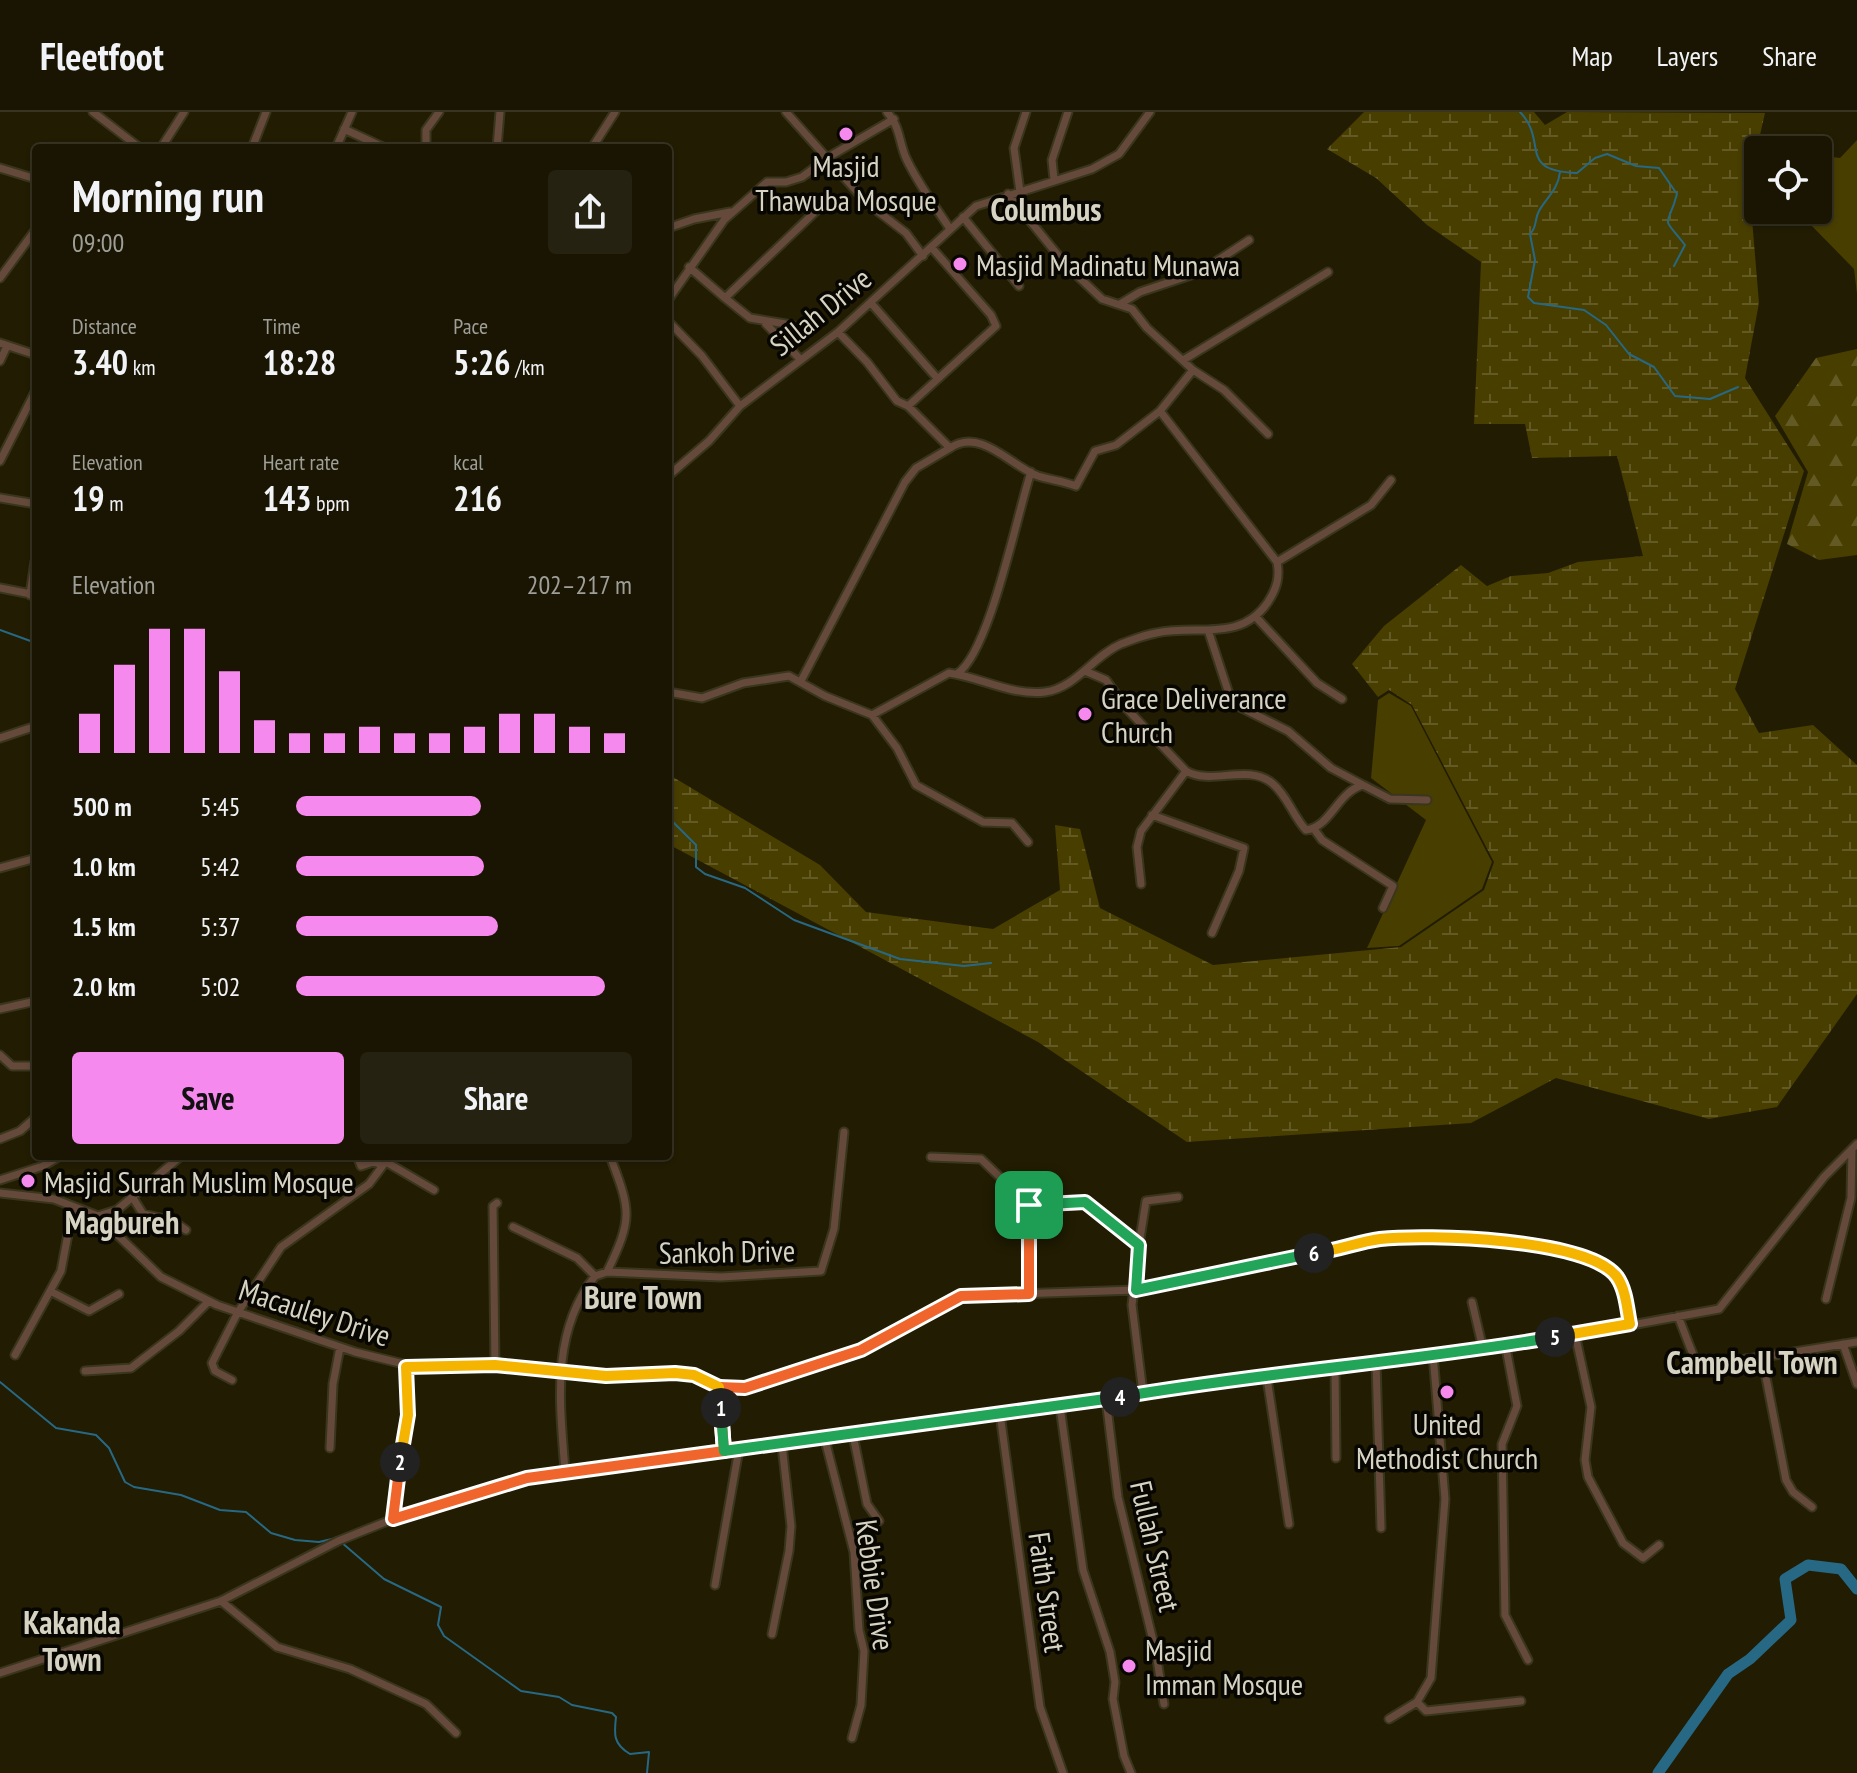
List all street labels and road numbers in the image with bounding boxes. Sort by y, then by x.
street label: Sillah Drive [761,258,879,364]
street label: Sankoh Drive [658,1230,796,1272]
street label: Macauley Drive [234,1269,396,1355]
street label: Fullah Street [1122,1477,1190,1616]
street label: Kebbie Drive [848,1517,904,1653]
street label: Faith Street [1020,1529,1076,1655]

